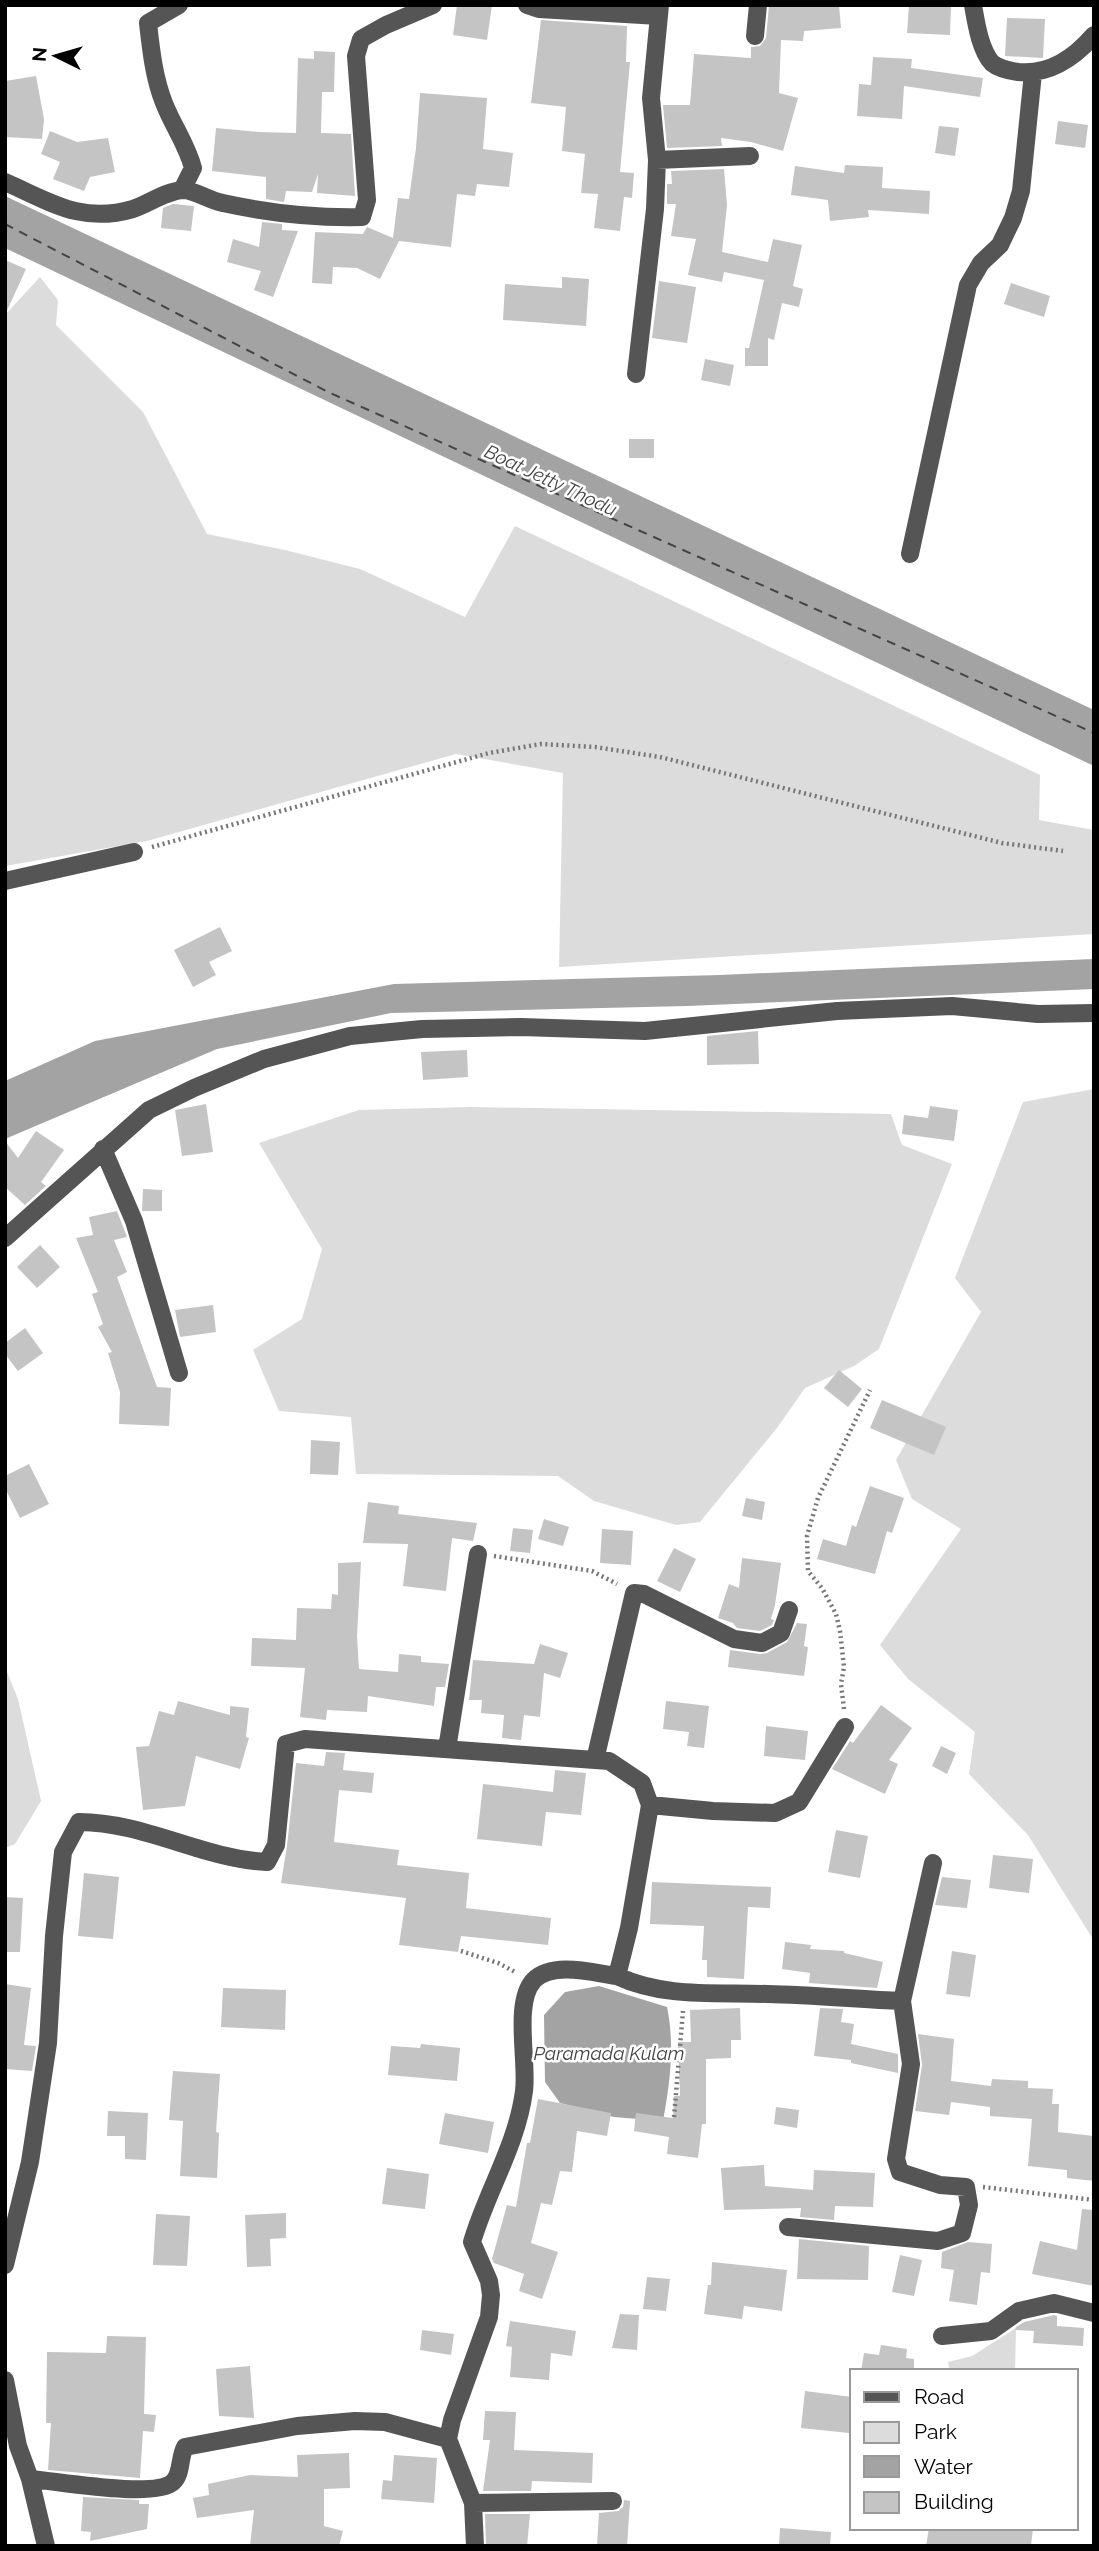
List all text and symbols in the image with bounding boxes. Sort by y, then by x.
north arrow [21,21,91,91]
text: N [27,46,51,63]
water label: Boat Jetty Thodu [481,440,621,520]
water label: Paramada Kulam [533,2042,685,2064]
legend [850,2369,1078,2530]
text: Road [914,2384,964,2409]
text: Park [914,2419,957,2444]
text: Water [914,2454,973,2479]
text: Building [914,2489,994,2514]

